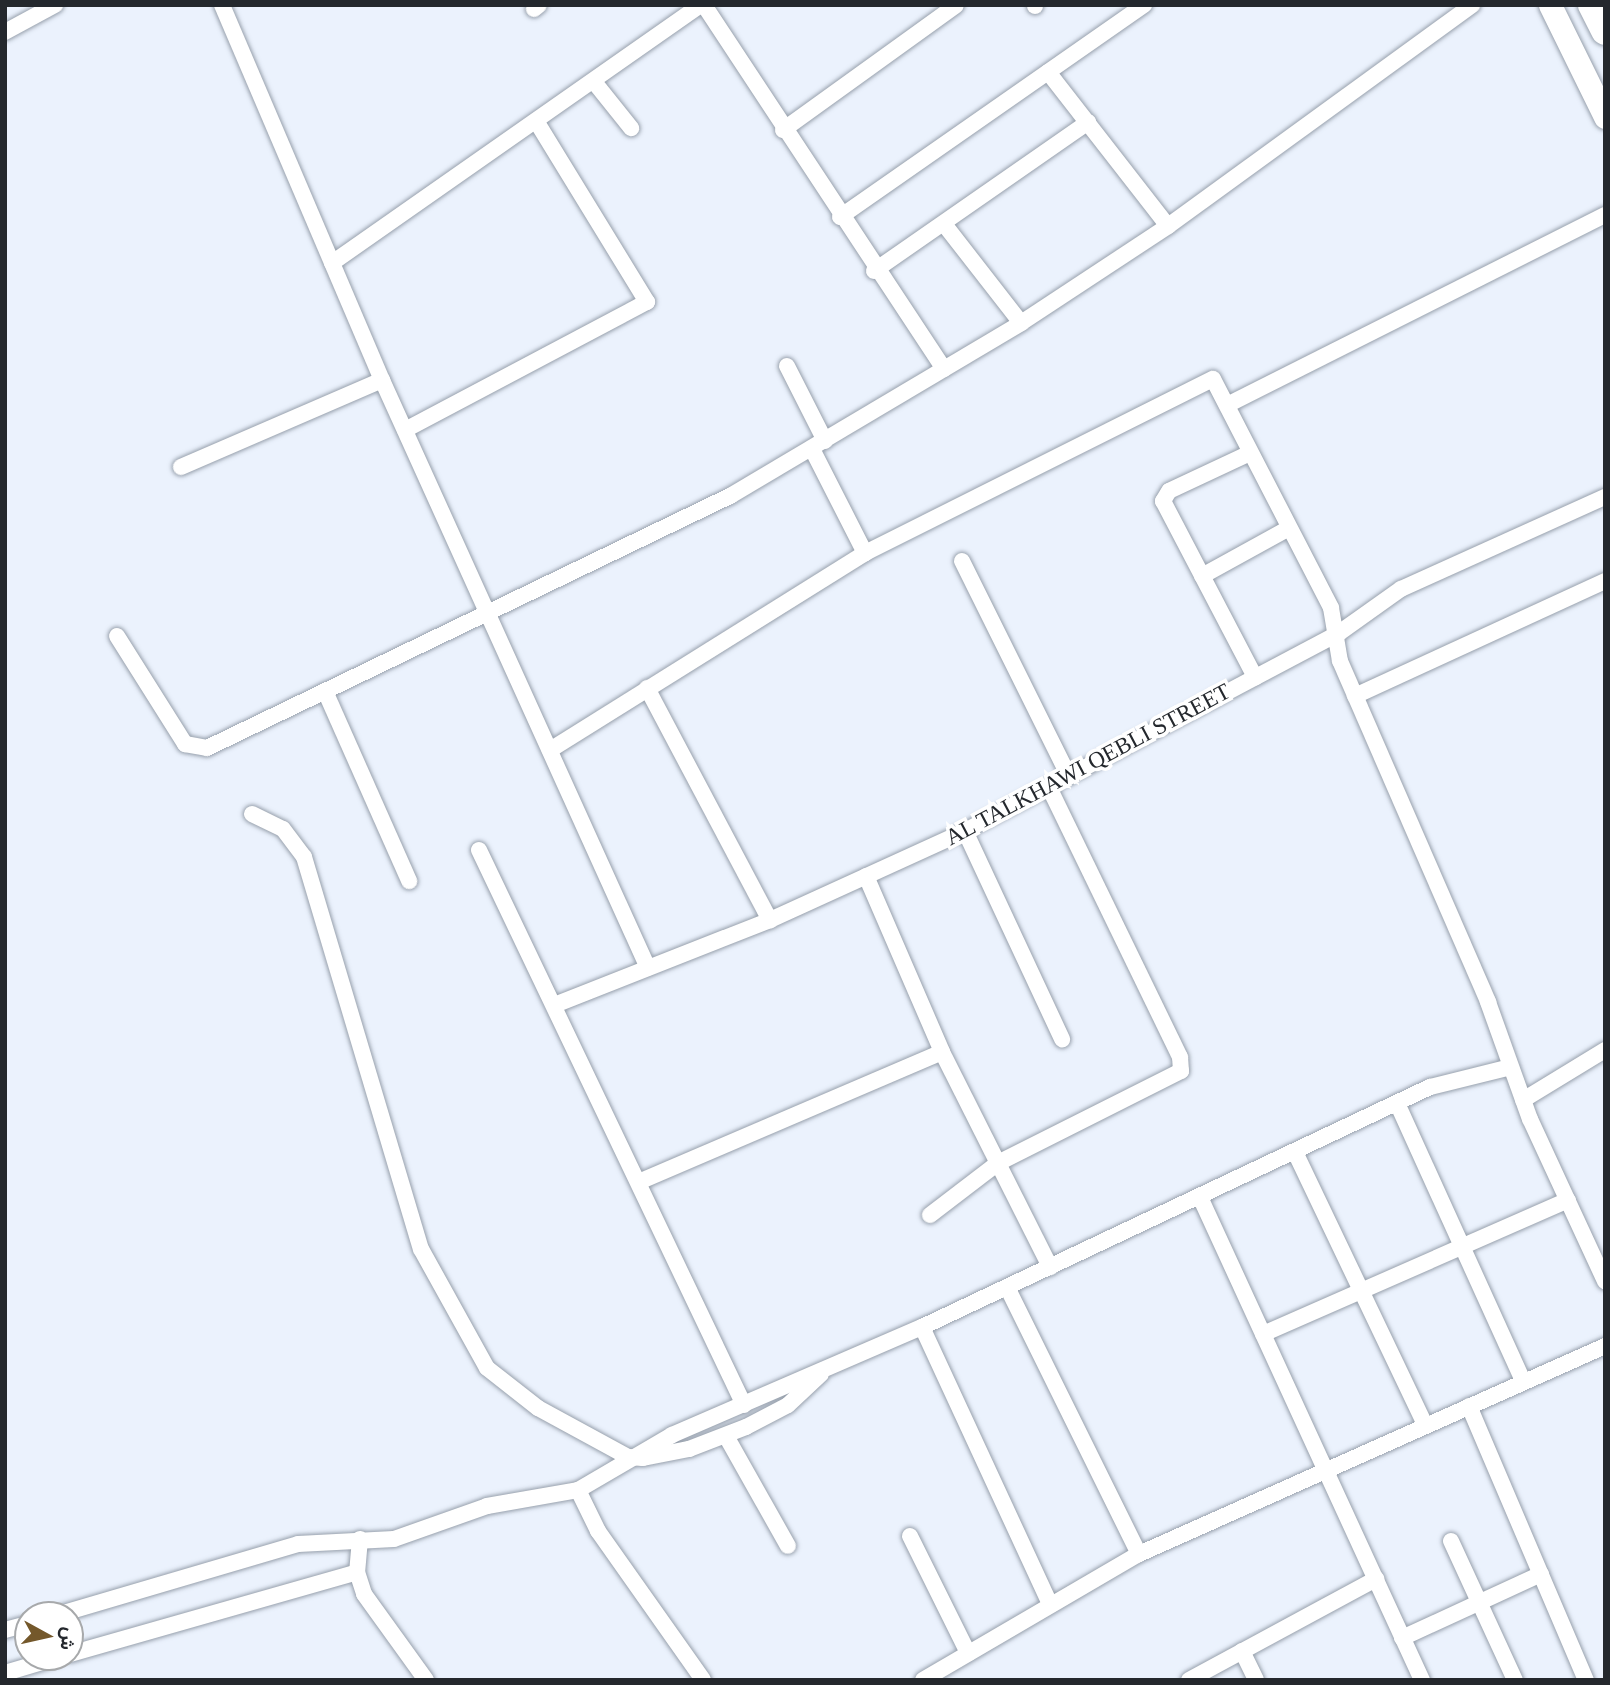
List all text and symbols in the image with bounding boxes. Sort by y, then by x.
street label: AL TALKHAWI QEBLI STREET [940,678,1236,852]
north arrow [14,1601,84,1671]
text: ش [56,1626,80,1651]

